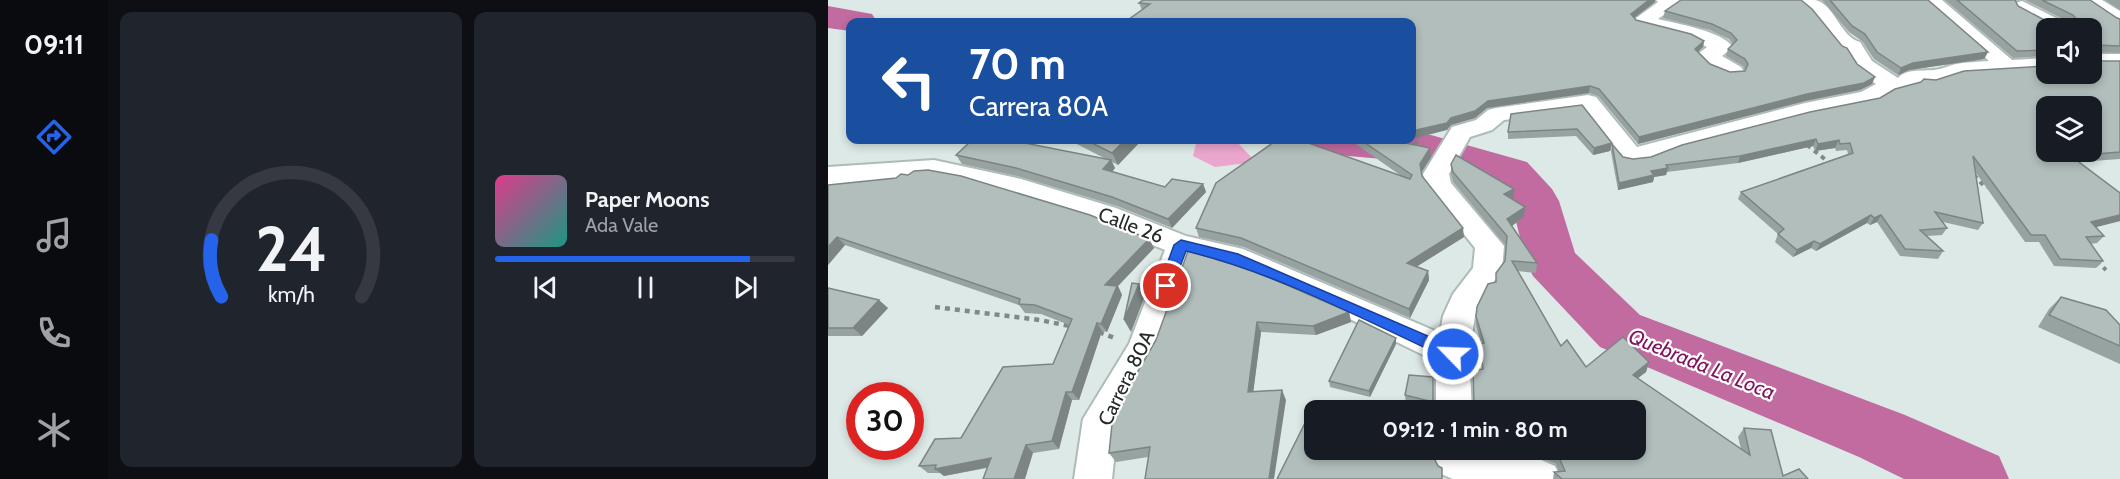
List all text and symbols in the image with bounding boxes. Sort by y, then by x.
map controls [2036,18,2102,162]
button: sound [2036,18,2102,84]
text: 09:11 [24,28,84,61]
text: 70 m [969,38,1066,90]
icon: left [870,42,948,120]
text: Carrera 80A [969,90,1108,123]
button: layers [2036,96,2102,162]
icon: directions [33,116,75,158]
text: Paper Moons [585,186,709,213]
street label: Calle 26 [1095,202,1167,248]
text: 24 [255,211,327,287]
text: Ada Vale [585,213,658,237]
icon: music [33,214,75,256]
pin [1140,260,1191,311]
icon: arrive [1149,269,1182,302]
icon: previous [529,271,562,304]
icon: pause [629,271,662,304]
icon: next [729,271,762,304]
text: km/h [268,281,314,307]
icon: phone [33,312,75,354]
position arrow [1421,322,1485,386]
water label: Quebrada La Loca [1625,323,1779,405]
street label: Carrera 80A [1093,326,1160,430]
speed limit sign: 30 [846,382,924,460]
icon: climate [33,409,75,451]
text: 09:12 · 1 min · 80 m [1382,416,1568,443]

